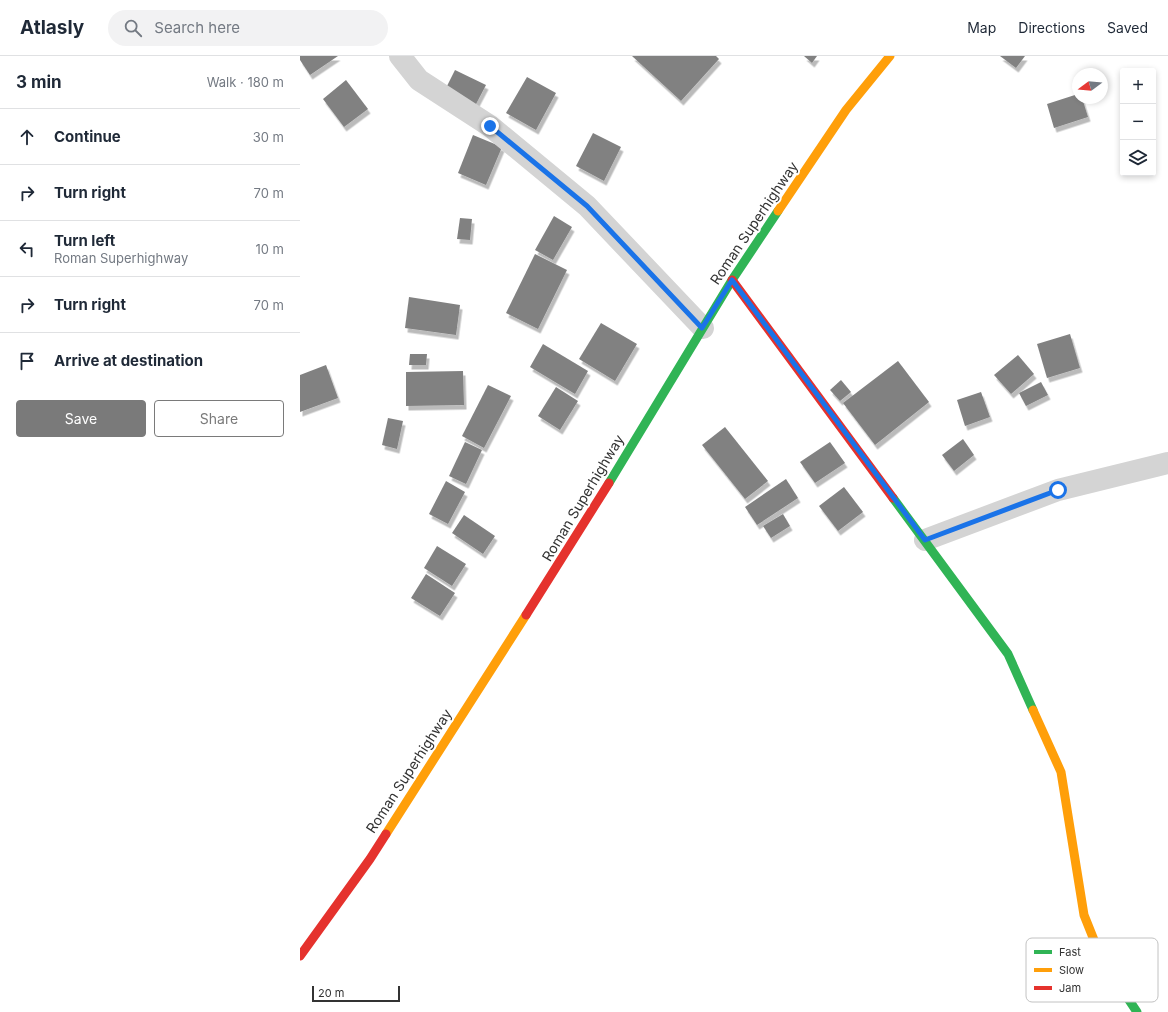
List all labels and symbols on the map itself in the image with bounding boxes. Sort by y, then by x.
north arrow [1072,68,1108,104]
route end [481,117,499,135]
street label: Roman Superhighway [706,158,801,287]
street label: Roman Superhighway [538,431,627,564]
route start [1049,481,1067,499]
street label: Roman Superhighway [362,705,455,836]
legend [1026,938,1158,1002]
text: Fast [1059,945,1081,959]
text: Slow [1059,963,1084,977]
text: Jam [1059,981,1081,995]
scale bar [312,984,400,1003]

